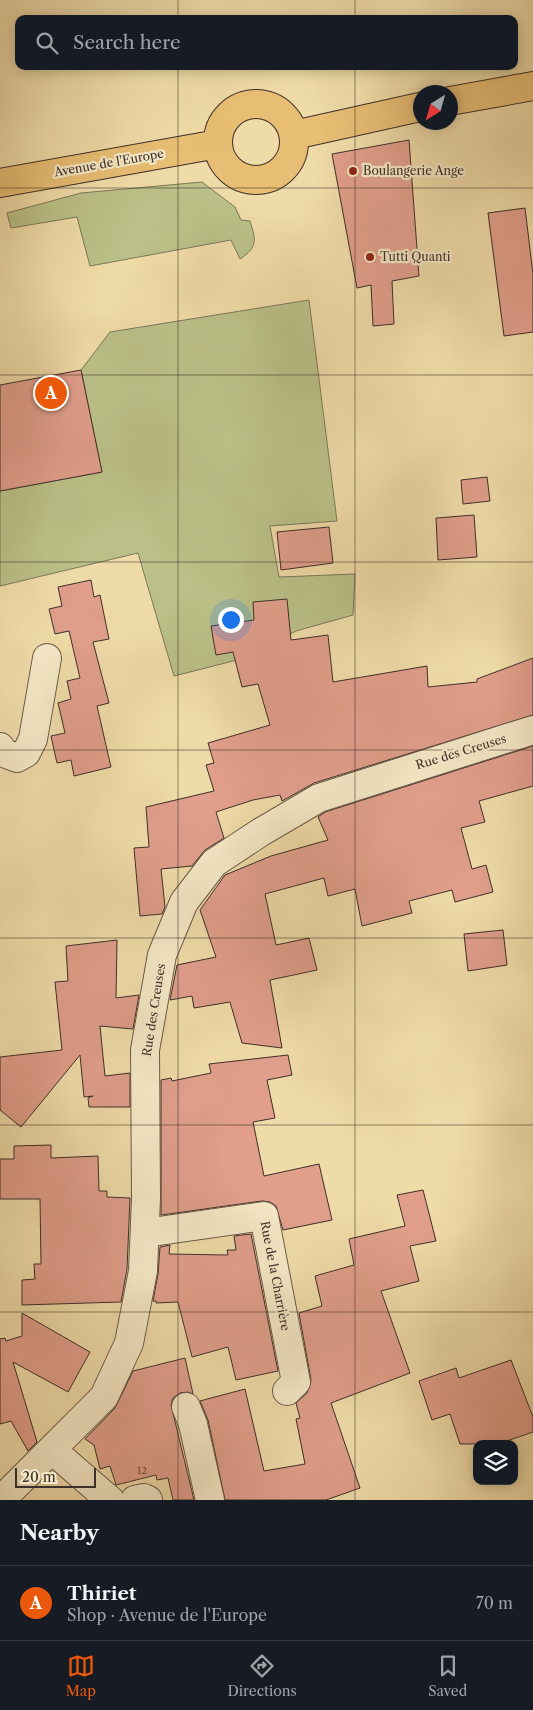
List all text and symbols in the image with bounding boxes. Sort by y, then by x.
search box [15,15,518,70]
icon: search [33,29,61,57]
text: Search here [73,31,181,54]
north arrow [413,85,458,130]
street label: Avenue de l'Europe [52,145,165,180]
place label: Boulangerie Ange [363,163,464,178]
marker: Boulangerie Ange [347,165,359,177]
place label: Tutti Quanti [380,249,451,264]
marker: Tutti Quanti [364,251,376,263]
pin: A [35,374,67,412]
your location [218,607,244,633]
street label: Rue des Creuses [414,731,508,772]
street label: Rue des Creuses [139,962,168,1058]
street label: Rue de la Charrière [257,1220,294,1332]
map controls [473,1440,518,1485]
button: layers [473,1440,518,1485]
house number: 12 [137,1464,147,1477]
scale bar [15,1465,96,1488]
text: 20 m [22,1468,56,1486]
text: Nearby [20,1520,99,1545]
text: Thiriet [67,1582,136,1605]
text: A [30,1593,42,1613]
text: 70 m [476,1593,513,1613]
text: Shop · Avenue de l'Europe [67,1605,267,1625]
tab: Map [66,1652,96,1700]
tab: Directions [227,1652,297,1700]
tab: Saved [428,1652,467,1700]

